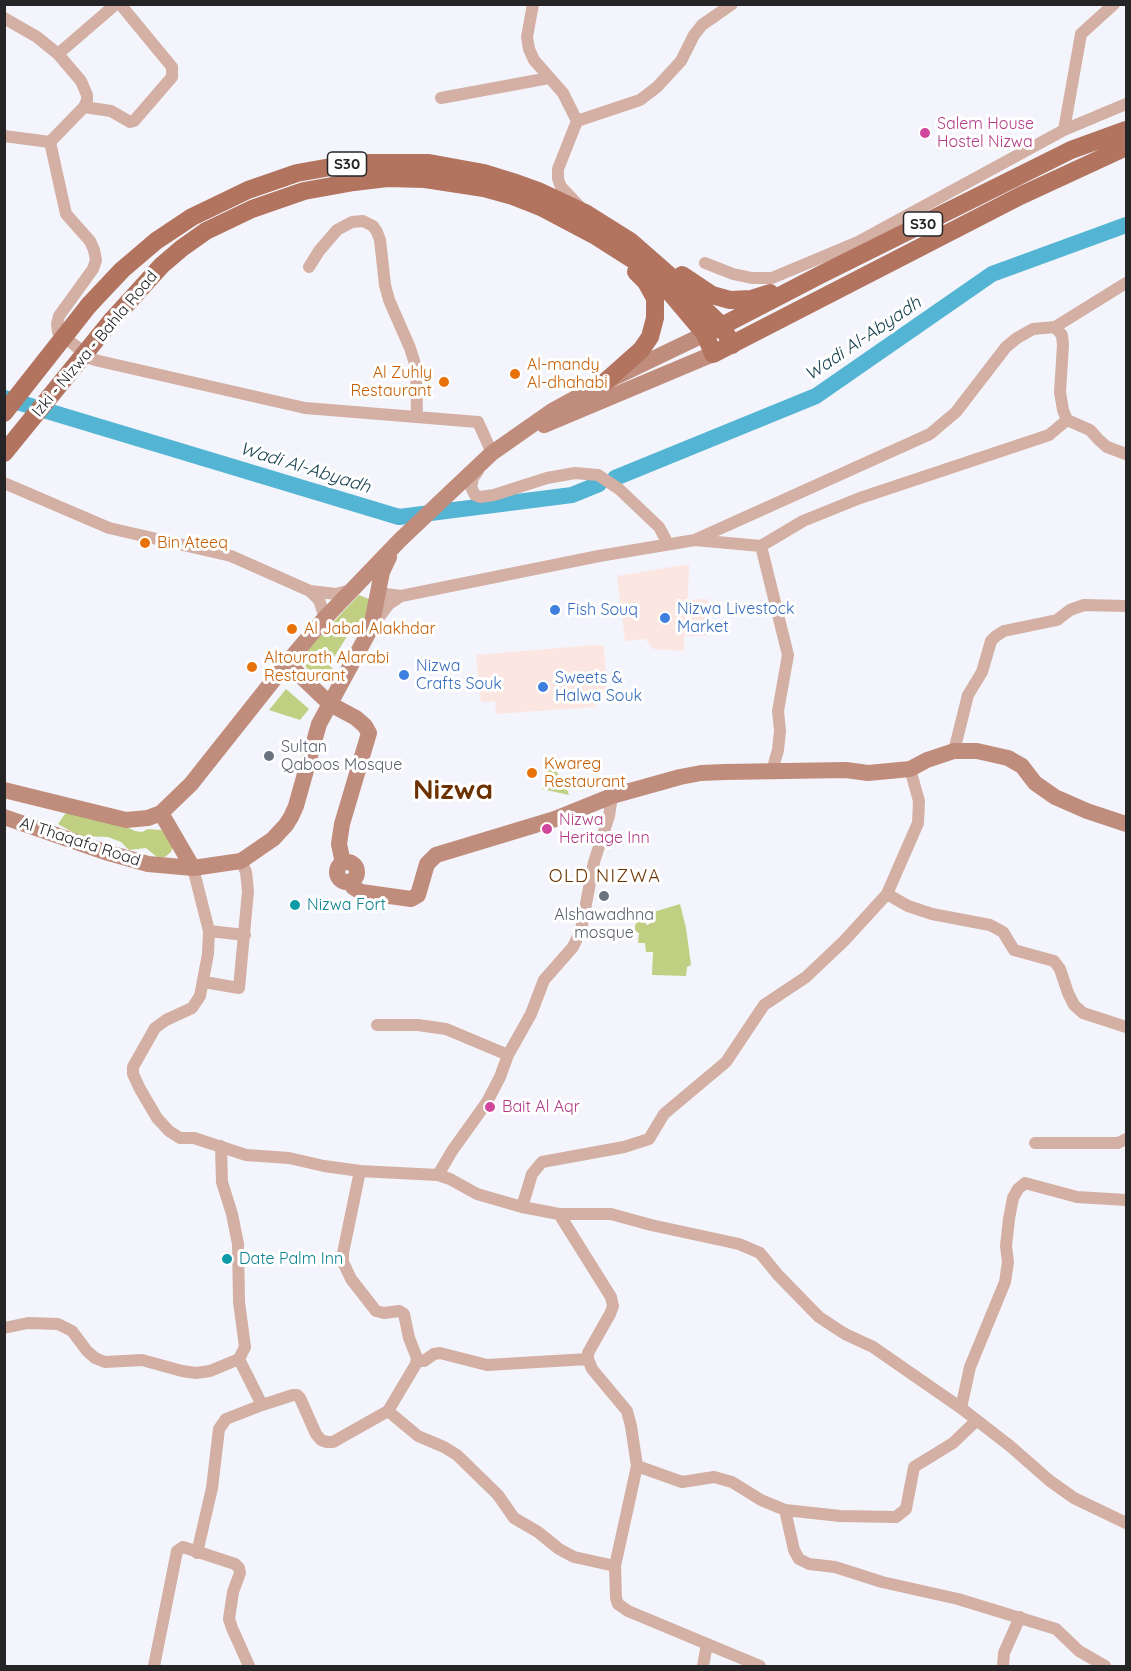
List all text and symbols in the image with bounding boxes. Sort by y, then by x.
place label: Salem House Hostel Nizwa [937,114,1034,152]
marker: Salem House Hostel Nizwa [918,126,932,140]
road number: S30 [328,152,366,176]
road number: S30 [904,212,942,236]
street label: Izki - Nizwa - Bahla Road [28,267,162,421]
water label: Wadi Al-Abyadh [801,292,925,386]
place label: Al-mandy Al-dhahabi [527,355,608,393]
place label: Al Zuhly Restaurant [350,363,432,401]
marker: Al-mandy Al-dhahabi [508,367,522,381]
marker: Al Zuhly Restaurant [437,375,451,389]
water label: Wadi Al-Abyadh [237,438,373,498]
place label: Bin Ateeq [157,533,228,553]
marker: Bin Ateeq [138,536,152,550]
place label: Nizwa Livestock Market [677,599,795,637]
place label: Fish Souq [567,600,638,620]
marker: Fish Souq [548,603,562,617]
marker: Nizwa Livestock Market [658,611,672,625]
place label: Al Jabal Alakhdar [304,619,436,639]
marker: Al Jabal Alakhdar [285,622,299,636]
place label: Altourath Alarabi Restaurant [264,648,389,686]
place label: Nizwa Crafts Souk [416,656,502,694]
marker: Altourath Alarabi Restaurant [245,660,259,674]
marker: Nizwa Crafts Souk [397,668,411,682]
place label: Sweets & Halwa Souk [555,668,642,706]
marker: Sweets & Halwa Souk [536,680,550,694]
place label: Sultan Qaboos Mosque [281,737,402,775]
marker: Sultan Qaboos Mosque [262,749,276,763]
place label: Kwareg Restaurant [544,754,626,792]
marker: Kwareg Restaurant [525,766,539,780]
district label: Nizwa [413,774,493,808]
place label: Nizwa Heritage Inn [559,810,650,848]
street label: Al Thaqafa Road [17,813,143,871]
marker: Nizwa Heritage Inn [540,822,554,836]
district label: OLD NIZWA [549,866,661,888]
marker: Alshawadhna mosque [597,889,611,903]
place label: Nizwa Fort [307,895,386,915]
marker: Nizwa Fort [288,898,302,912]
place label: Alshawadhna mosque [554,905,654,943]
place label: Bait Al Aqr [502,1097,580,1117]
marker: Bait Al Aqr [483,1100,497,1114]
place label: Date Palm Inn [239,1249,343,1269]
marker: Date Palm Inn [220,1252,234,1266]

